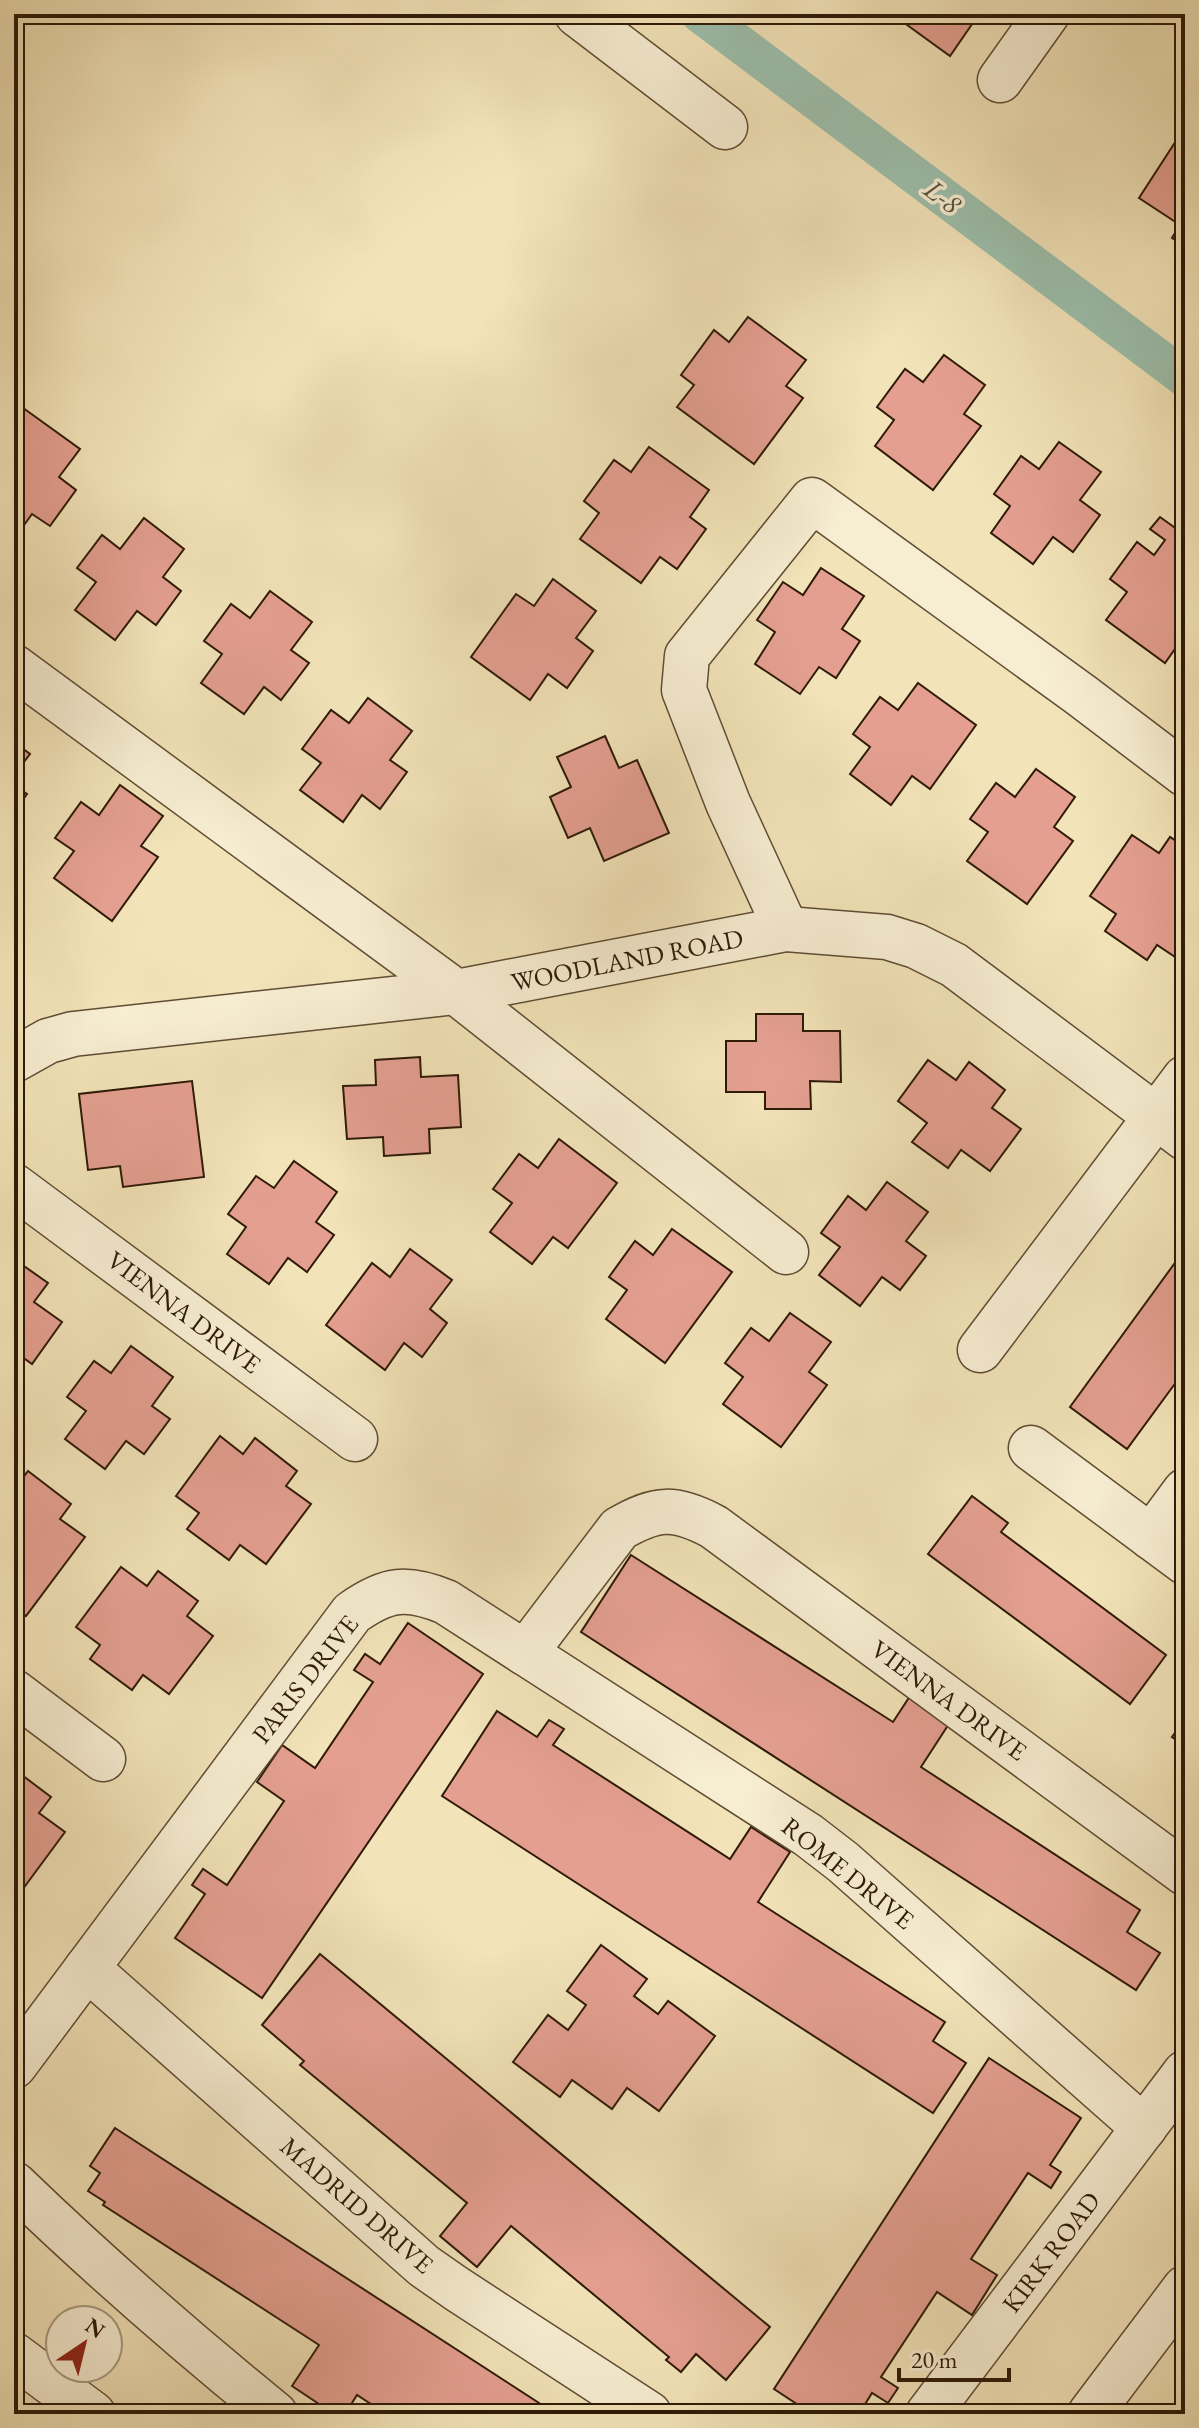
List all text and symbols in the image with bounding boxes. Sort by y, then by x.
water label: L-8 [916,170,970,223]
street label: WOODLAND ROAD [508,921,746,999]
street label: VIENNA DRIVE [100,1243,268,1381]
street label: PARIS DRIVE [244,1608,366,1750]
street label: VIENNA DRIVE [864,1632,1034,1768]
street label: ROME DRIVE [775,1809,921,1937]
street label: MADRID DRIVE [273,2129,441,2281]
street label: KIRK ROAD [994,2185,1108,2319]
north arrow [44,2304,124,2384]
text: N [80,2311,111,2345]
scale bar [899,2332,1009,2382]
text: 20 m [911,2344,958,2375]

